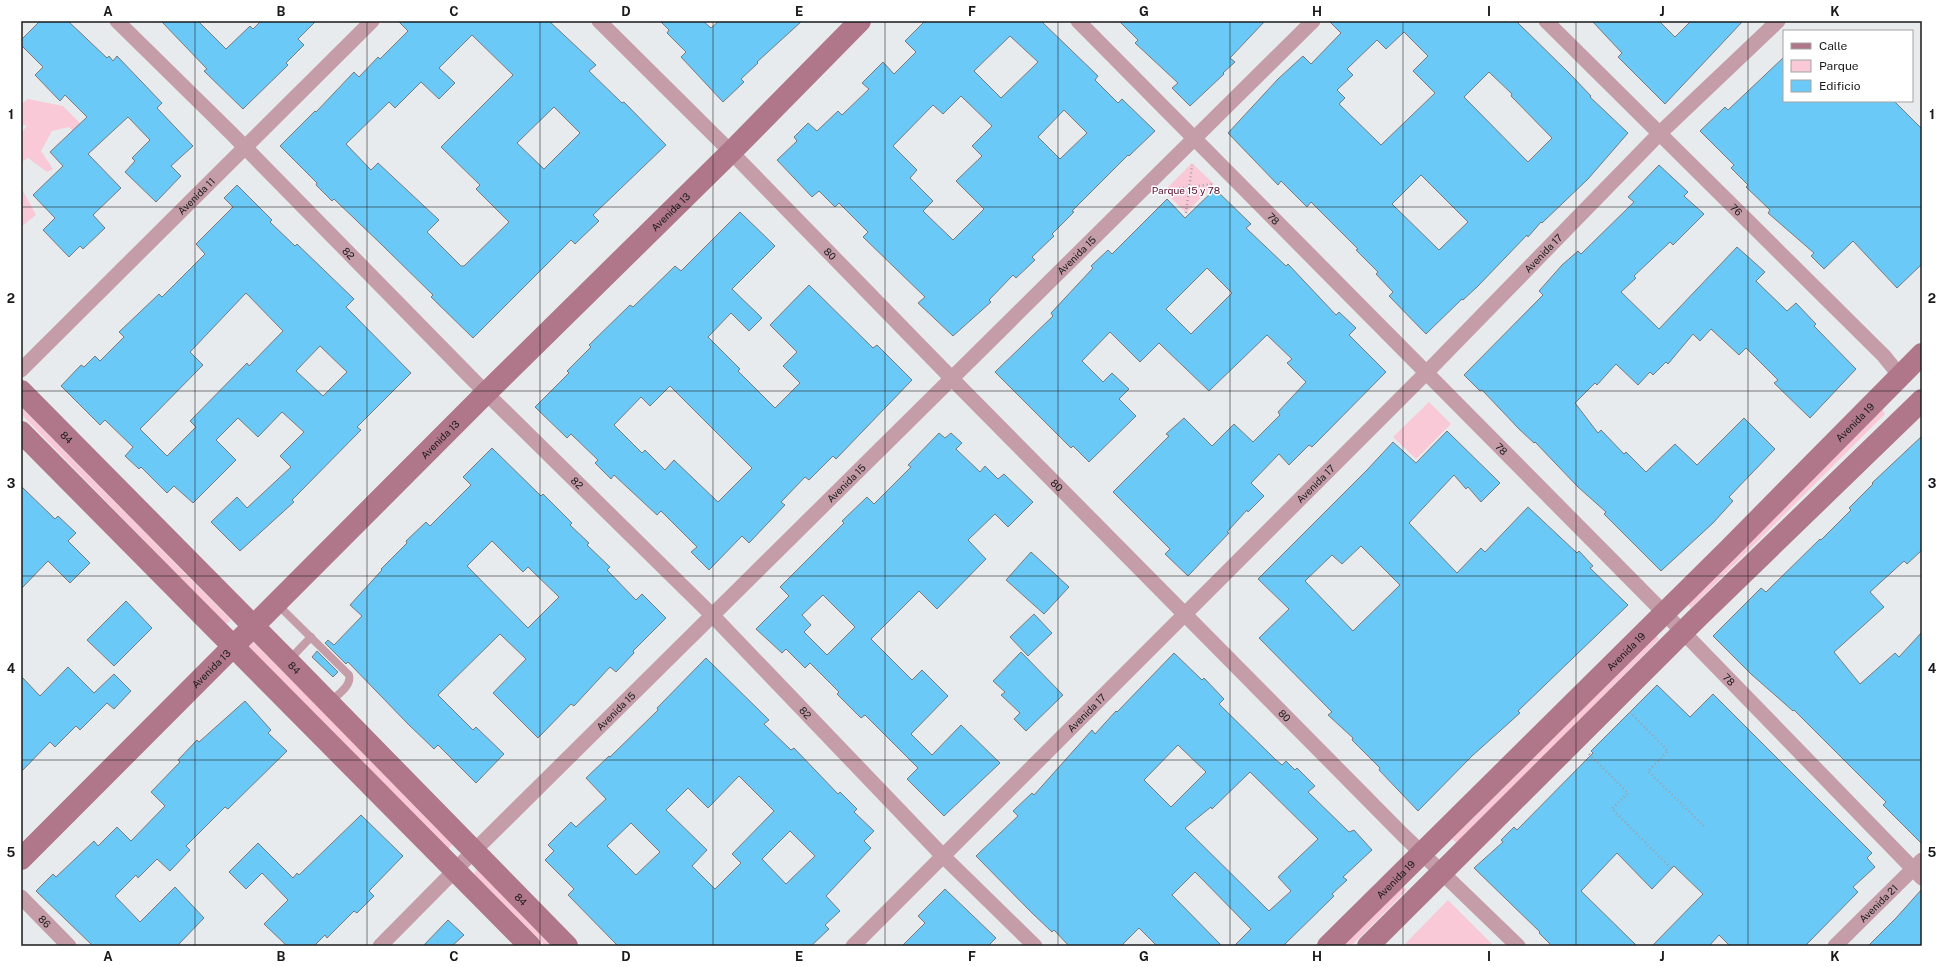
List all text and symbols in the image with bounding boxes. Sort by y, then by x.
text: A [103,4,113,19]
text: B [277,4,286,19]
text: C [449,4,459,19]
text: D [621,4,631,19]
text: E [795,4,803,19]
text: F [968,4,976,19]
text: G [1139,4,1149,19]
text: H [1312,4,1322,19]
text: I [1487,4,1491,19]
text: J [1659,4,1665,19]
text: K [1830,4,1840,19]
legend [1783,30,1913,102]
text: Calle [1819,39,1848,53]
text: Parque [1819,59,1859,73]
text: Edificio [1819,79,1861,93]
text: 1 [8,107,14,122]
text: 1 [1929,107,1935,122]
street label: Avenida 11 [175,175,217,217]
park label: Parque 15 y 78 [1152,184,1220,196]
street label: Avenida 13 [648,190,692,233]
street label: 76 [1728,201,1745,218]
street label: 78 [1265,210,1282,227]
street label: Avenida 17 [1522,231,1565,275]
street label: Avenida 15 [1054,233,1098,277]
street label: 82 [340,244,357,262]
street label: 80 [821,245,839,262]
text: 2 [7,291,15,306]
text: 2 [1928,291,1936,306]
street label: Avenida 19 [1833,400,1876,444]
street label: Avenida 13 [418,417,462,461]
street label: 84 [58,428,75,446]
street label: 78 [1493,440,1510,457]
street label: Avenida 15 [824,461,868,505]
street label: Avenida 17 [1294,462,1337,505]
street label: 82 [569,474,586,491]
text: 3 [7,476,16,491]
street label: 80 [1048,476,1066,494]
text: 3 [1928,476,1937,491]
street label: Avenida 19 [1604,629,1648,673]
street label: Avenida 13 [189,647,233,690]
street label: 84 [286,659,303,676]
text: 4 [7,661,16,676]
text: 4 [1928,661,1937,676]
street label: 78 [1721,671,1738,688]
street label: Avenida 15 [594,689,638,733]
street label: Avenida 17 [1065,691,1108,734]
street label: 82 [797,704,814,721]
street label: 80 [1276,707,1293,724]
text: 5 [7,845,16,860]
text: 5 [1928,845,1937,860]
street label: Avenida 19 [1374,857,1417,901]
street label: Avenida 21 [1857,881,1900,925]
street label: 84 [512,890,530,908]
street label: 86 [36,913,54,930]
text: A [103,949,113,964]
text: B [277,949,286,964]
text: C [449,949,459,964]
text: D [621,949,631,964]
text: E [795,949,803,964]
text: F [968,949,976,964]
text: G [1139,949,1149,964]
text: H [1312,949,1322,964]
text: I [1487,949,1491,964]
text: J [1659,949,1665,964]
text: K [1830,949,1840,964]

